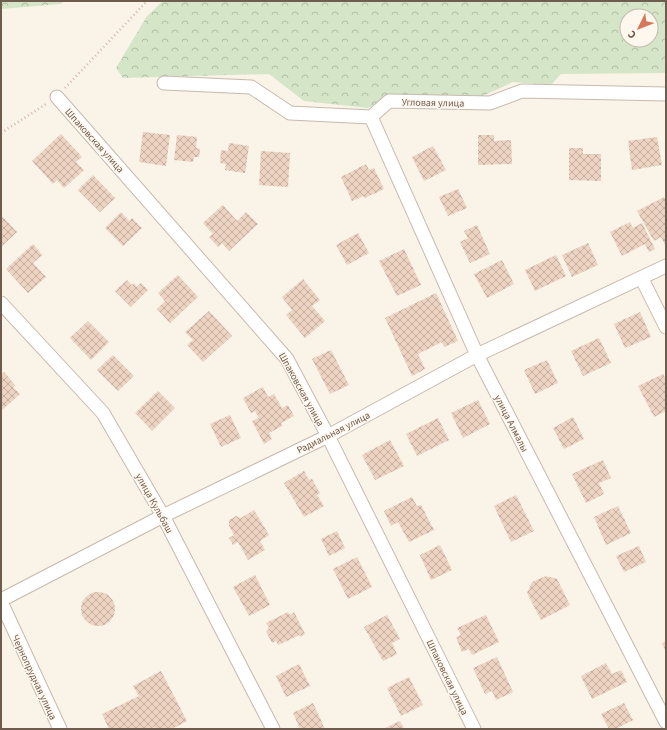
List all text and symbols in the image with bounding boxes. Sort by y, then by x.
north arrow [619,8,659,48]
text: С [624,27,640,42]
street label: Угловая улица [402,95,464,111]
street label: Шпаковская улица [61,105,127,176]
street label: Шпаковская улица [275,350,327,429]
street label: улица Алмалы [491,392,532,455]
street label: Радиальная улица [294,408,373,457]
street label: улица Кульбаш [132,471,176,536]
street label: Чернопрудная улица [8,633,60,722]
street label: Шпаковская улица [423,637,471,718]

